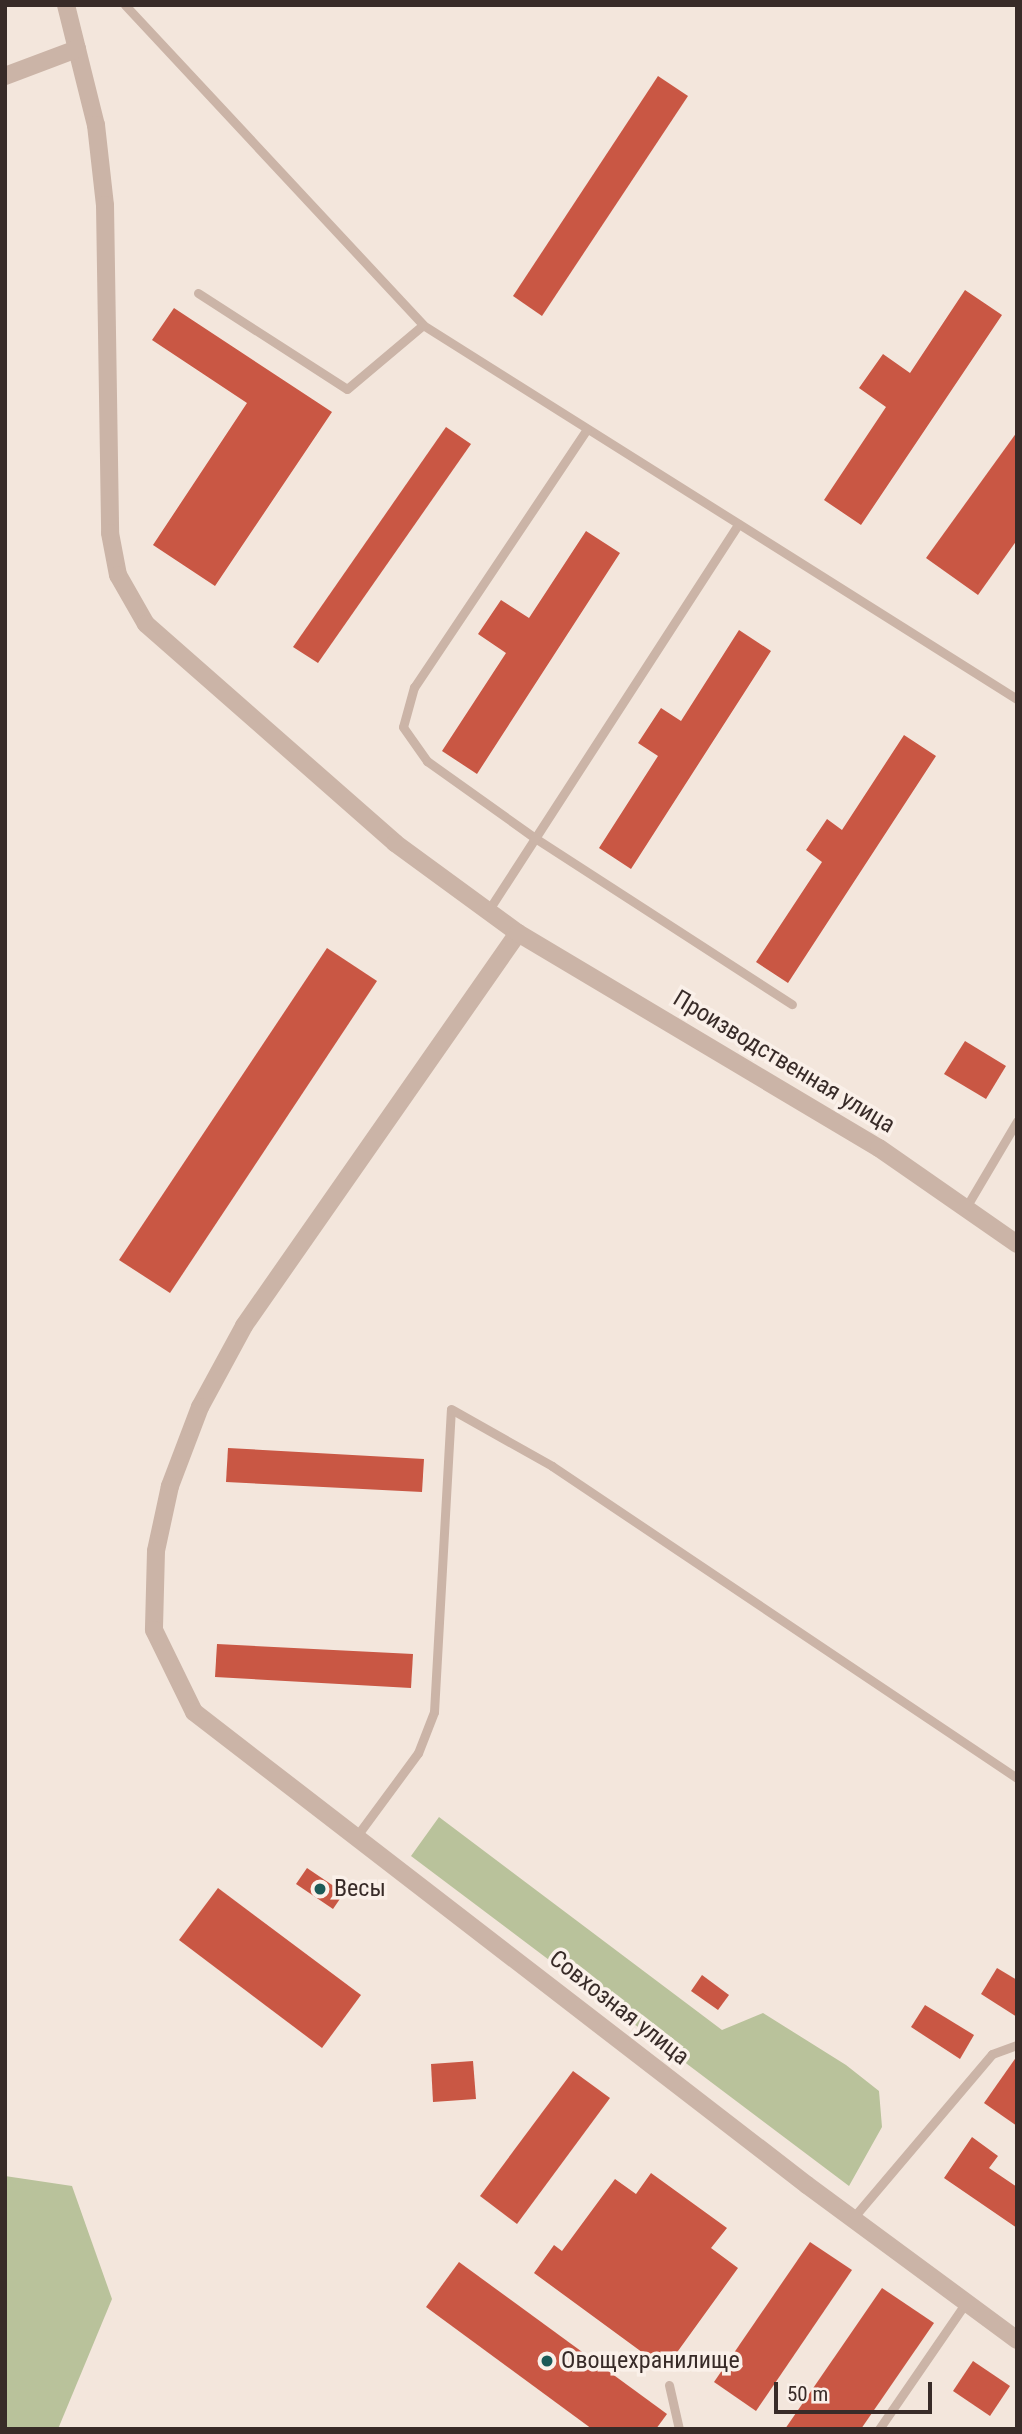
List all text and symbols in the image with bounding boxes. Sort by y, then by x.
street label: Производственная улица [668,984,900,1140]
place label: Весы [334,1875,386,1903]
marker: Весы [312,1881,328,1897]
street label: Совхозная улица [543,1944,695,2072]
place label: Овощехранилище [561,2347,740,2375]
marker: Овощехранилище [539,2353,555,2369]
scale bar [777,2368,934,2412]
text: 50 m [787,2382,828,2406]

